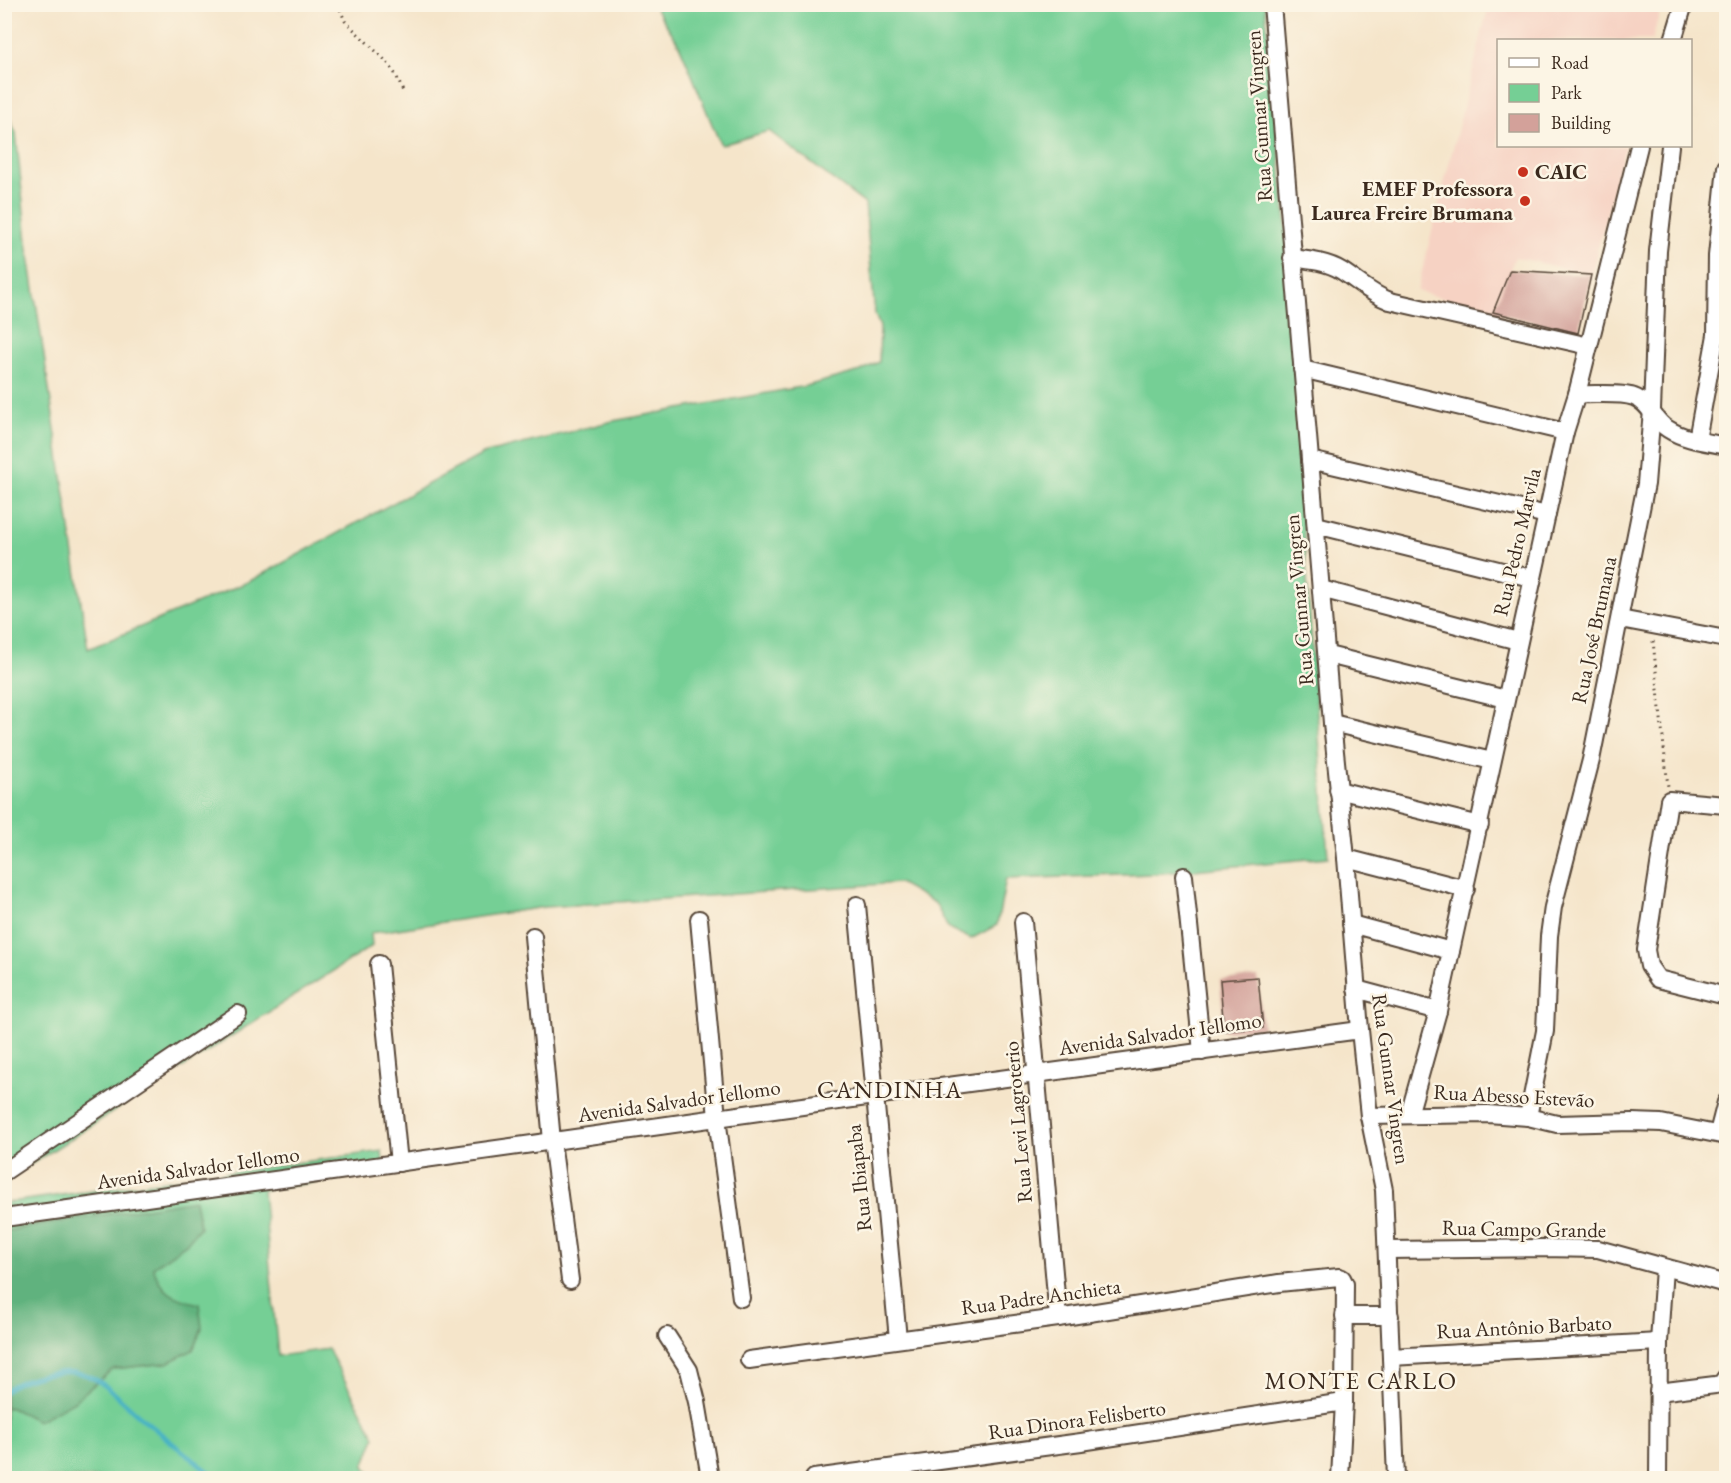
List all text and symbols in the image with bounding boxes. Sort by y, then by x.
street label: Rua Gunnar Vingren [1239,29,1278,203]
legend [1497,39,1692,147]
text: Road [1551,51,1590,74]
text: Park [1551,81,1582,104]
text: Building [1551,111,1611,134]
place label: CAIC [1535,158,1587,185]
marker: CAIC [1516,165,1530,179]
place label: EMEF Professora Laurea Freire Brumana [1311,175,1514,226]
marker: EMEF Professora Laurea Freire Brumana [1518,194,1532,208]
street label: Rua Pedro Marvila [1486,465,1547,619]
street label: Rua Gunnar Vingren [1278,513,1319,687]
street label: Rua José Brumana [1565,553,1622,706]
street label: Rua Gunnar Vingren [1366,992,1417,1166]
street label: Avenida Salvador Iellomo [1056,1006,1263,1061]
street label: Rua Levi Lagroterio [997,1040,1038,1204]
street label: Avenida Salvador Iellomo [575,1073,782,1128]
district label: CANDINHA [817,1074,963,1105]
street label: Rua Abesso Estevão [1433,1078,1595,1113]
street label: Rua Ibiapaba [839,1122,878,1233]
street label: Avenida Salvador Iellomo [94,1140,301,1195]
street label: Rua Campo Grande [1442,1214,1606,1243]
street label: Rua Padre Anchieta [959,1272,1123,1321]
street label: Rua Antônio Barbato [1436,1308,1612,1345]
district label: MONTE CARLO [1265,1365,1457,1396]
street label: Rua Dinora Felisberto [986,1394,1167,1445]

